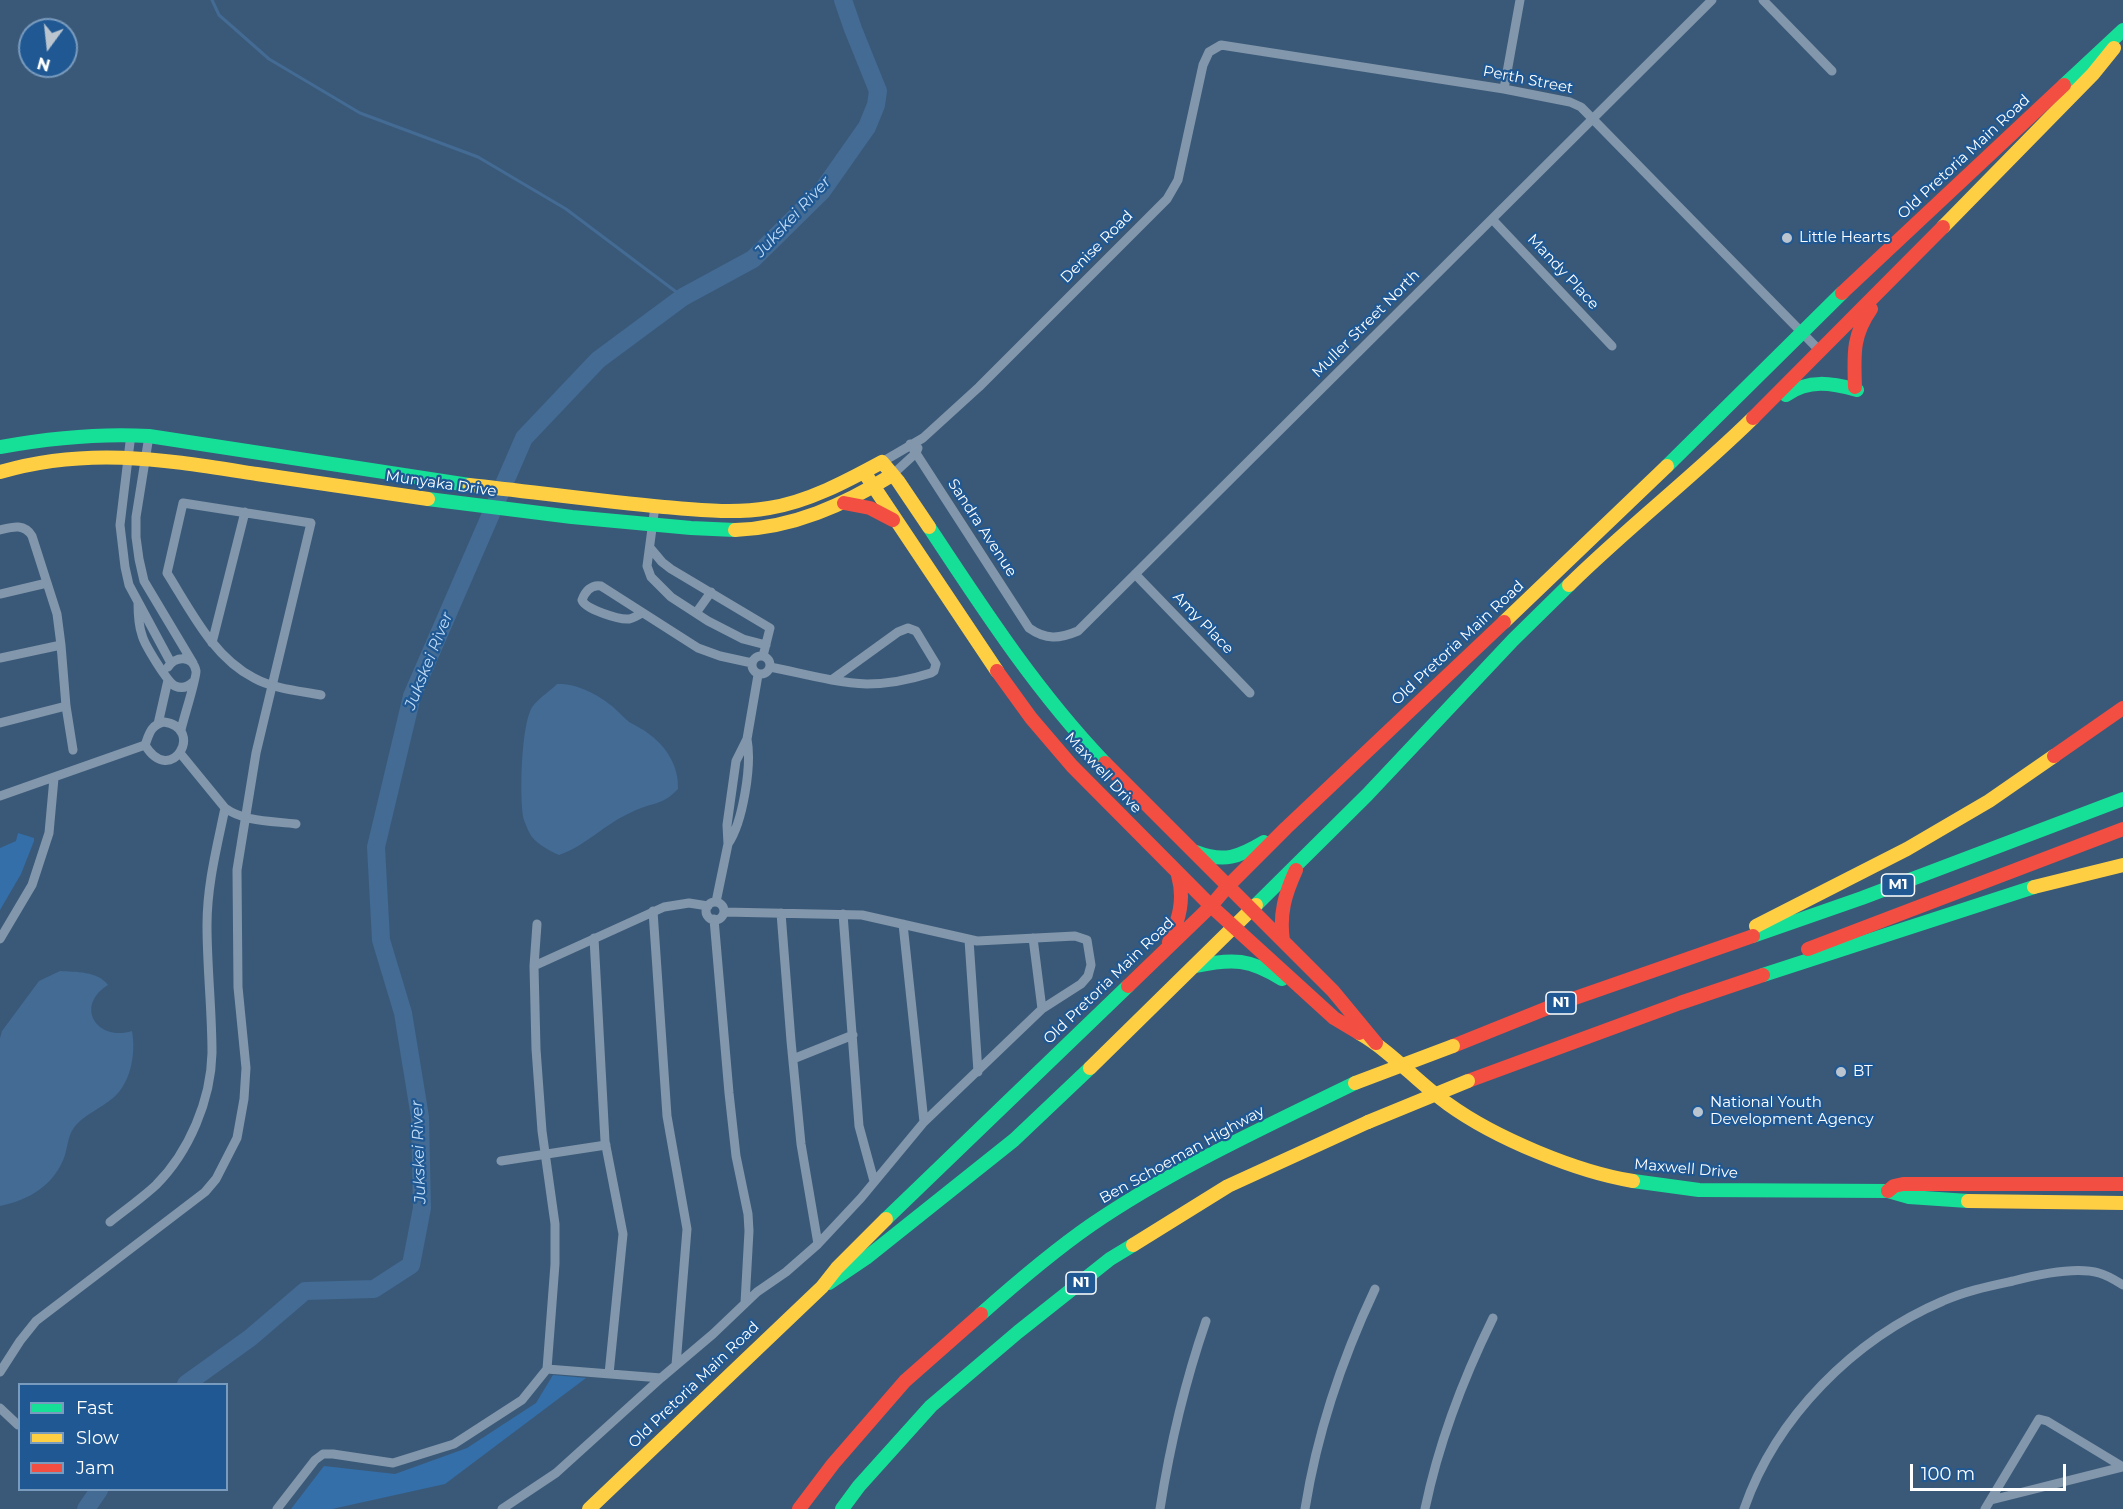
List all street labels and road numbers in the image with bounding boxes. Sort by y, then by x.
street label: Perth Street [1481,62,1575,98]
street label: Old Pretoria Main Road [1894,91,2034,223]
street label: Denise Road [1057,207,1137,287]
street label: Mandy Place [1524,231,1602,313]
street label: Muller Street North [1308,266,1424,382]
street label: Munyaka Drive [384,467,498,501]
street label: Sandra Avenue [944,476,1020,580]
street label: Old Pretoria Main Road [1388,577,1528,709]
street label: Amy Place [1169,588,1237,658]
street label: Maxwell Drive [1061,729,1145,817]
road number: M1 [1882,874,1914,896]
street label: Old Pretoria Main Road [1040,914,1178,1048]
road number: N1 [1546,992,1576,1014]
street label: Ben Schoeman Highway [1097,1102,1267,1208]
street label: Maxwell Drive [1633,1155,1739,1183]
road number: N1 [1066,1272,1096,1294]
street label: Old Pretoria Main Road [625,1318,763,1452]

